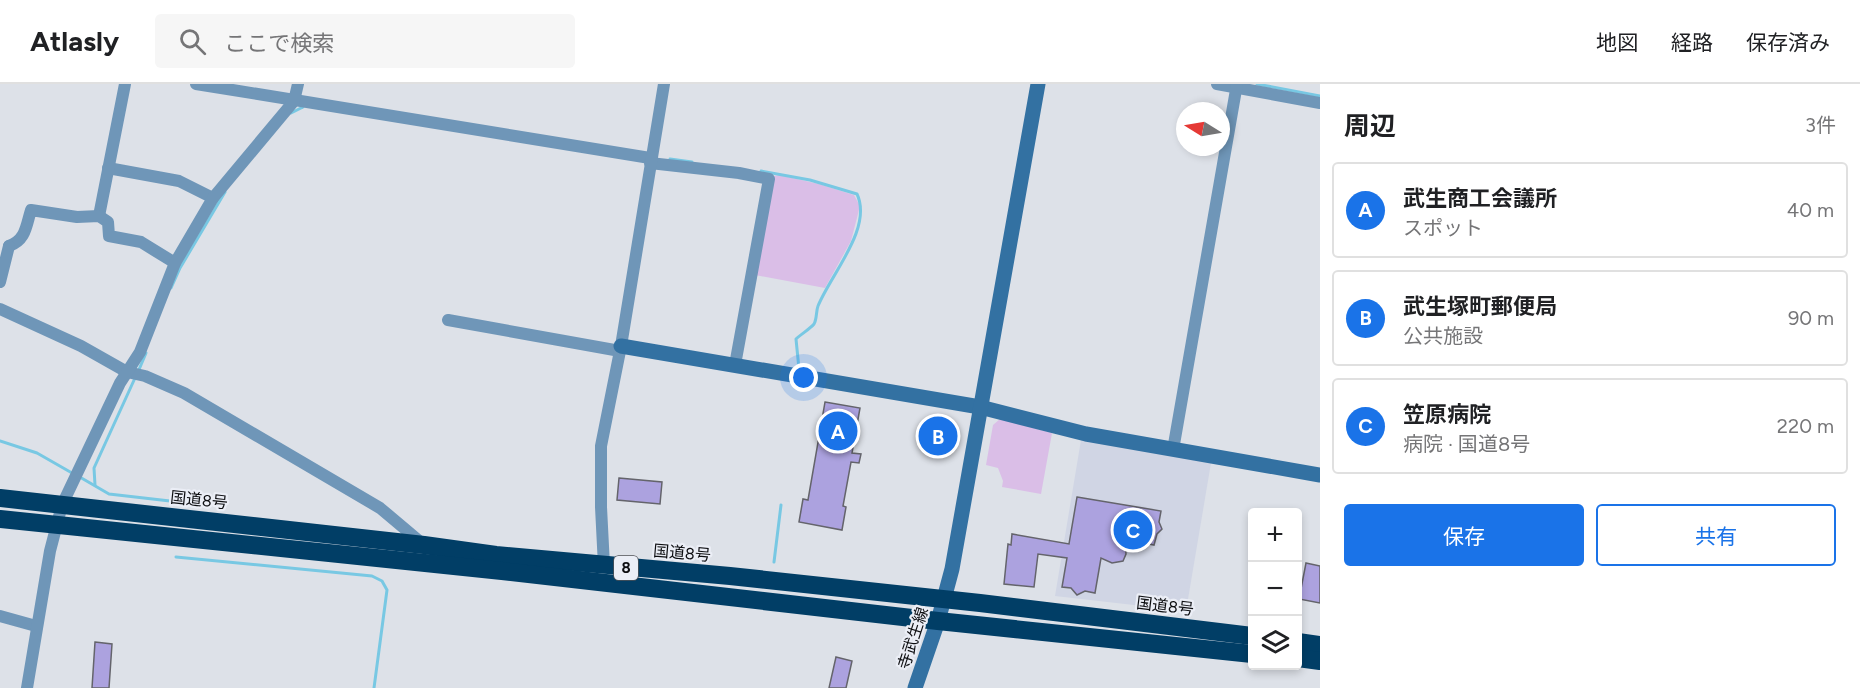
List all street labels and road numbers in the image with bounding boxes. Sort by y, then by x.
street label: 国道8号 [169,488,229,512]
street label: 国道8号 [652,541,712,565]
road number: 8 [614,556,638,580]
street label: 国道8号 [1135,593,1195,619]
street label: 寺武生線 [894,605,932,671]

